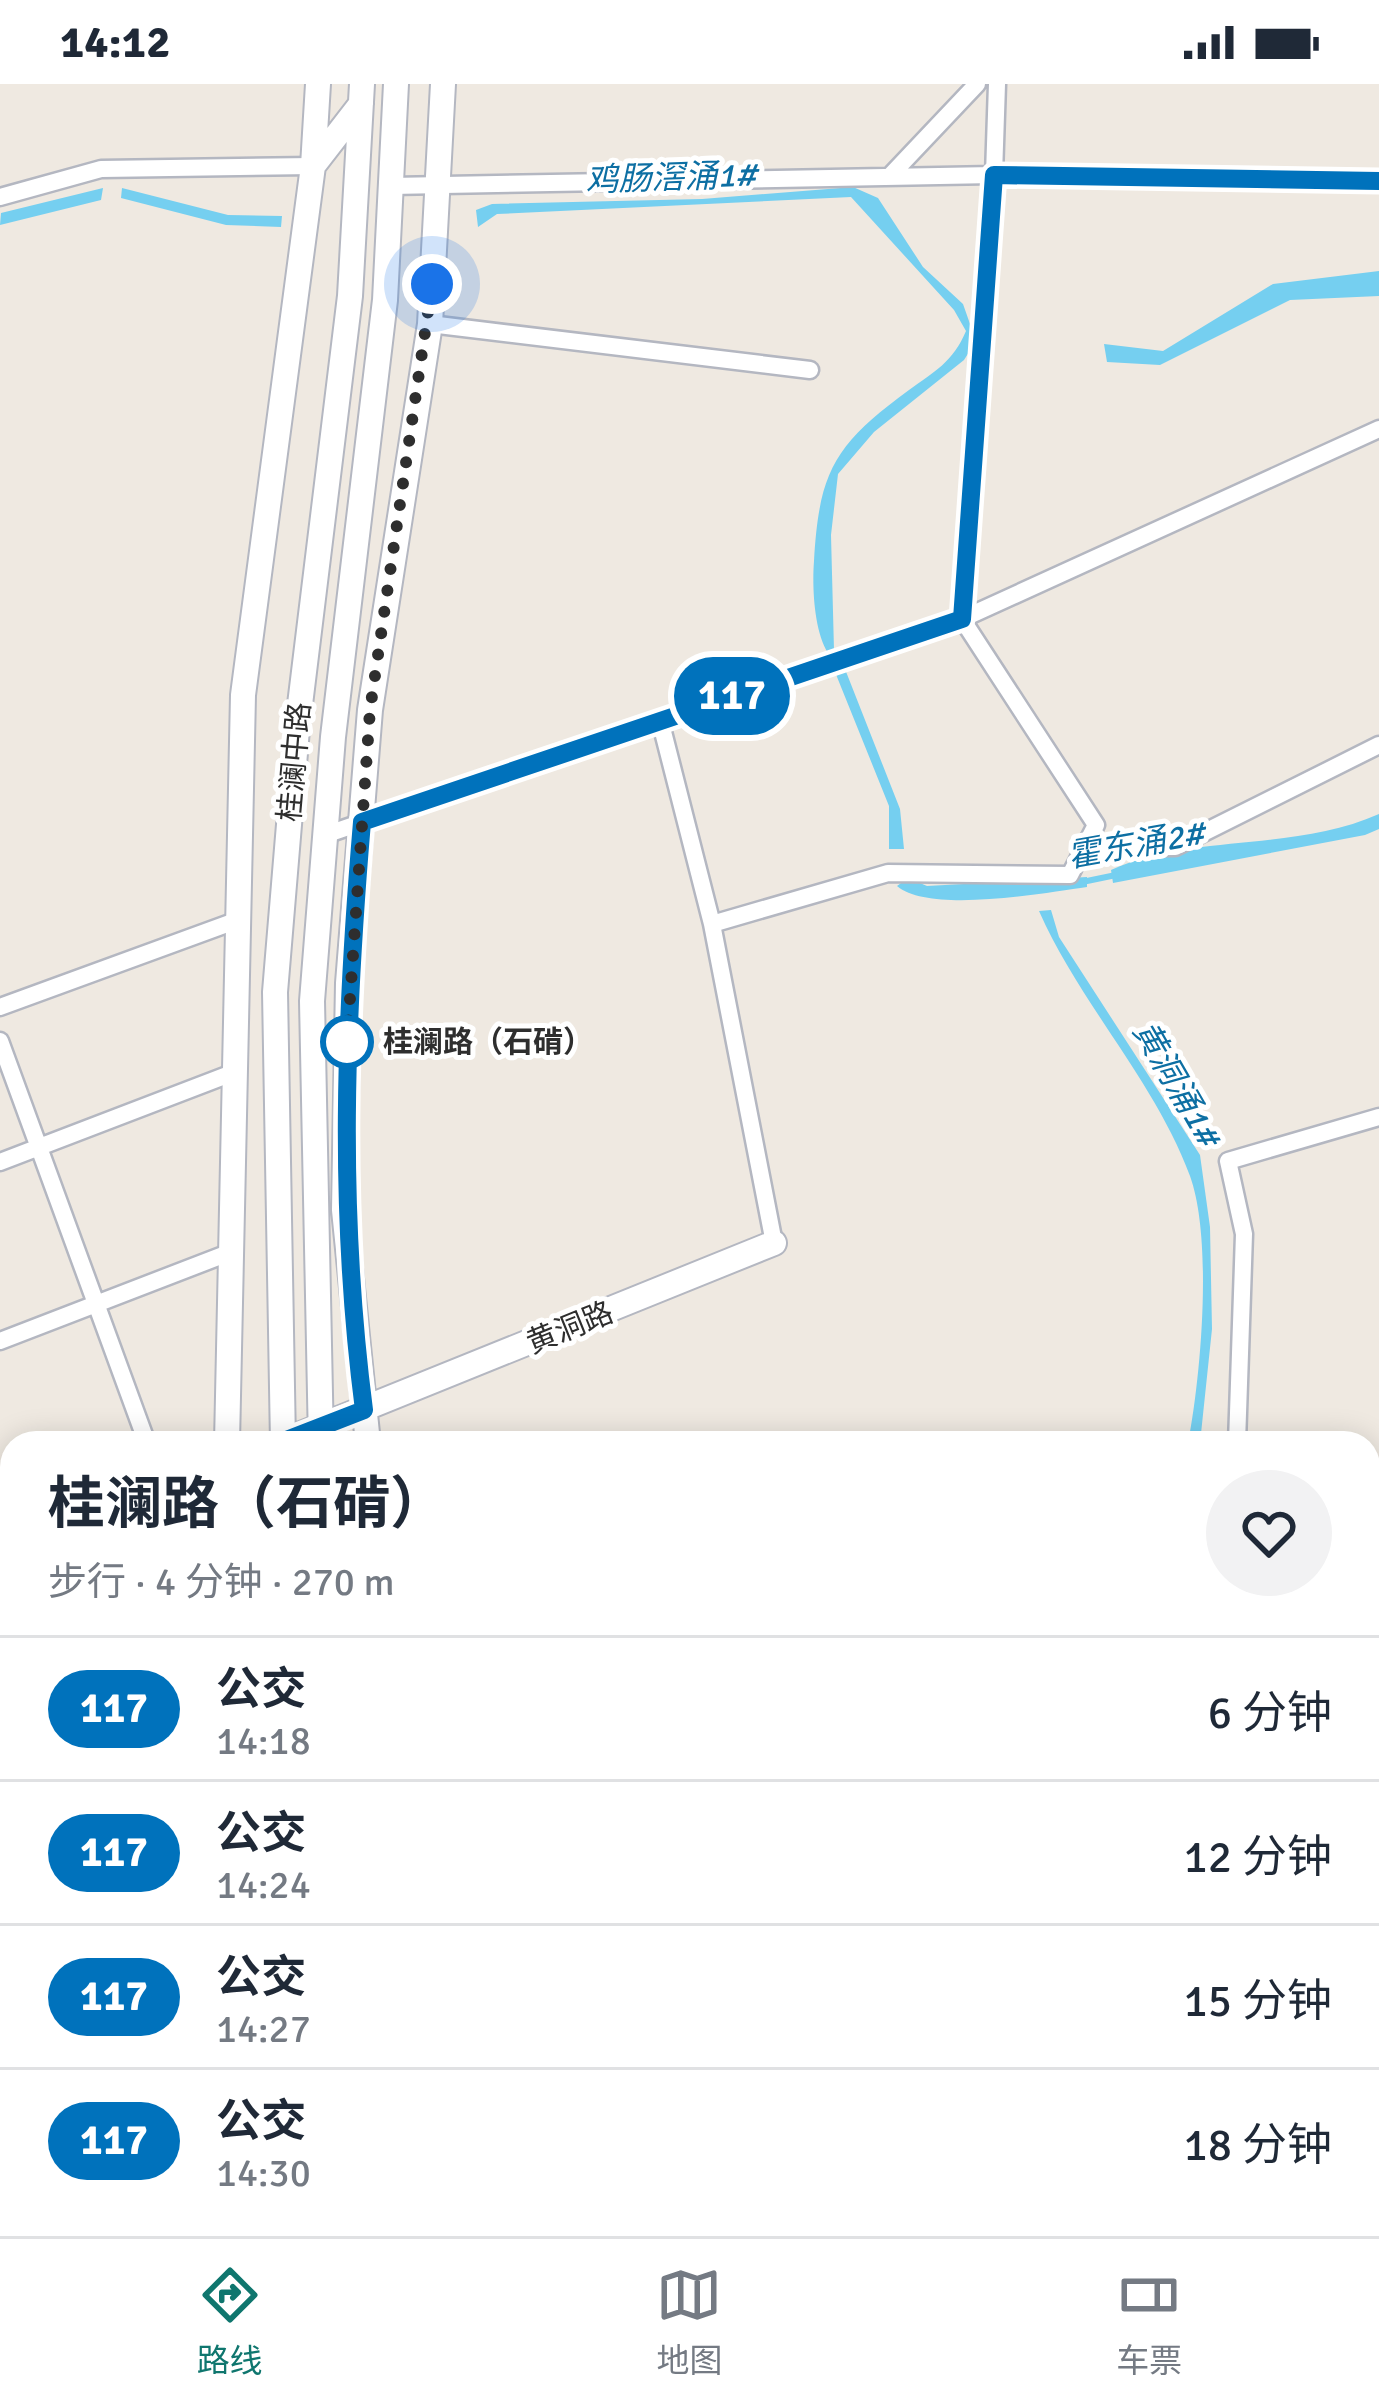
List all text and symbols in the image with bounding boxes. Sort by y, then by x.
text: 14:12 [60,15,170,70]
water label: 鸡肠滘涌1# [585,154,761,201]
your location [402,254,462,314]
line badge: 117 [663,657,801,735]
text: 117 [698,670,766,721]
street label: 桂澜中路 [271,701,319,823]
water label: 霍东涌2# [1064,812,1211,877]
water label: 黄洞涌1# [1124,1014,1230,1157]
marker: 桂澜路（石𬒔） [322,1017,372,1067]
place label: 桂澜路（石𬒔） [383,1024,593,1061]
street label: 黄洞路 [521,1294,619,1362]
text: 桂澜路（石𬒔） [48,1469,447,1540]
button: heart [1206,1470,1332,1596]
text: 步行 · 4 分钟 · 270 m [48,1558,395,1606]
text: 公交 [216,1662,306,1717]
text: 117 [80,1683,148,1734]
text: 6 分钟 [1208,1686,1332,1741]
text: 14:18 [216,1717,311,1765]
text: 公交 [216,1806,306,1861]
text: 117 [80,1827,148,1878]
text: 12 分钟 [1183,1830,1332,1885]
text: 14:24 [216,1861,311,1909]
text: 公交 [216,1950,306,2005]
text: 117 [80,1971,148,2022]
text: 15 分钟 [1183,1974,1332,2029]
text: 14:27 [216,2005,311,2053]
text: 公交 [216,2094,306,2149]
text: 117 [80,2115,148,2166]
text: 18 分钟 [1183,2118,1332,2173]
text: 14:30 [216,2149,311,2197]
tab: 路线 [197,2262,263,2382]
tab: 地图 [656,2262,722,2382]
tab: 车票 [1116,2262,1182,2382]

